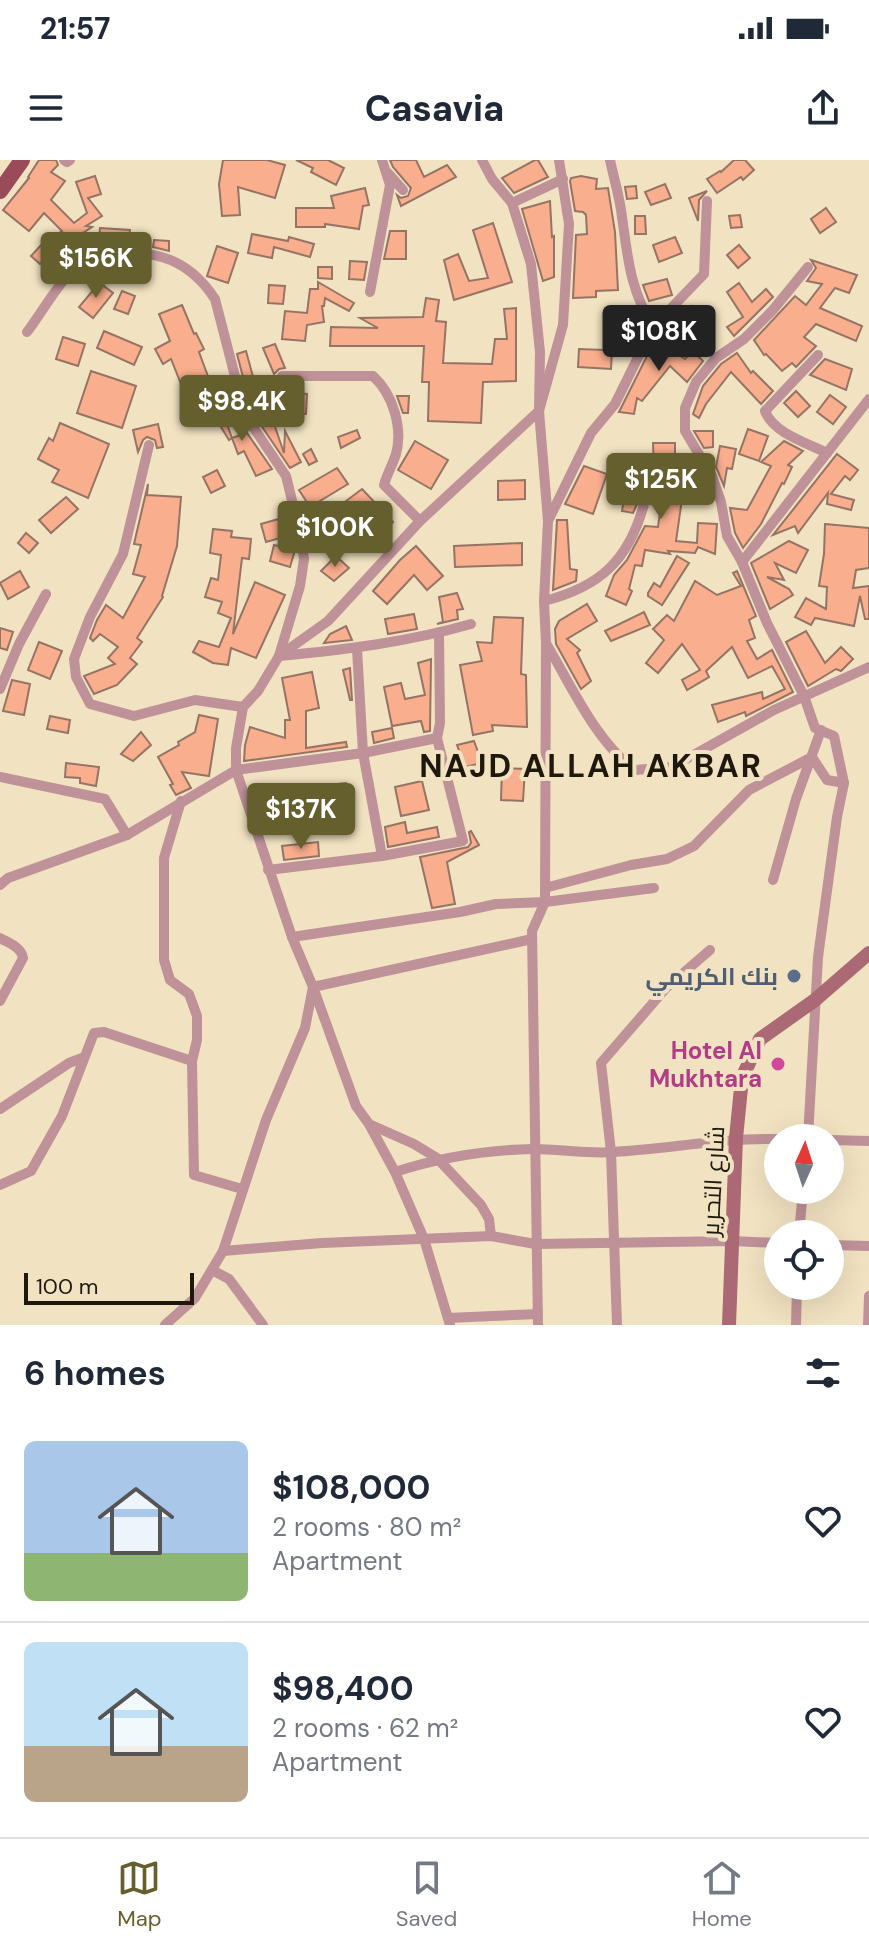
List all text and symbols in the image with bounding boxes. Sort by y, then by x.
text: 21:57 [40,9,110,48]
text: Casavia [365,85,504,132]
icon: menu [24,86,68,130]
icon: share [801,86,845,130]
pin: $156K [40,232,152,300]
text: $156K [59,241,133,275]
pin: $108K [603,305,715,373]
text: $108K [621,314,697,348]
pin: $98.4K [177,375,307,443]
text: $98.4K [198,384,286,418]
pin: $125K [605,453,717,521]
text: $125K [624,462,698,496]
pin: $100K [279,501,391,569]
text: $100K [296,510,374,544]
district label: NAJD ALLAH AKBAR [419,745,763,787]
pin: $137K [245,783,357,851]
text: $137K [265,792,337,826]
place label: بنك الكريمي [645,961,778,996]
marker: بنك الكريمي [785,967,803,985]
place label: Hotel Al Mukhtara [649,1035,762,1094]
marker: Hotel Al Mukhtara [769,1055,787,1073]
north arrow [764,1124,844,1204]
map controls [764,1124,844,1300]
street label: شارع التحرير [695,1125,732,1239]
button: locate [764,1220,844,1300]
scale bar [24,1269,194,1305]
text: 100 m [36,1272,98,1301]
text: 6 homes [24,1351,166,1396]
icon: filters [801,1351,845,1395]
text: $108,000 [272,1465,431,1510]
icon: home [88,1473,184,1569]
icon: heart [801,1499,845,1543]
text: 2 rooms · 80 m² [272,1510,461,1544]
text: Apartment [272,1544,403,1578]
text: $98,400 [272,1666,414,1711]
icon: home [88,1674,184,1770]
icon: heart [801,1700,845,1744]
text: 2 rooms · 62 m² [272,1711,458,1745]
text: Apartment [272,1745,403,1779]
tab: Map [117,1856,161,1933]
tab: Saved [396,1856,457,1933]
tab: Home [692,1856,752,1933]

